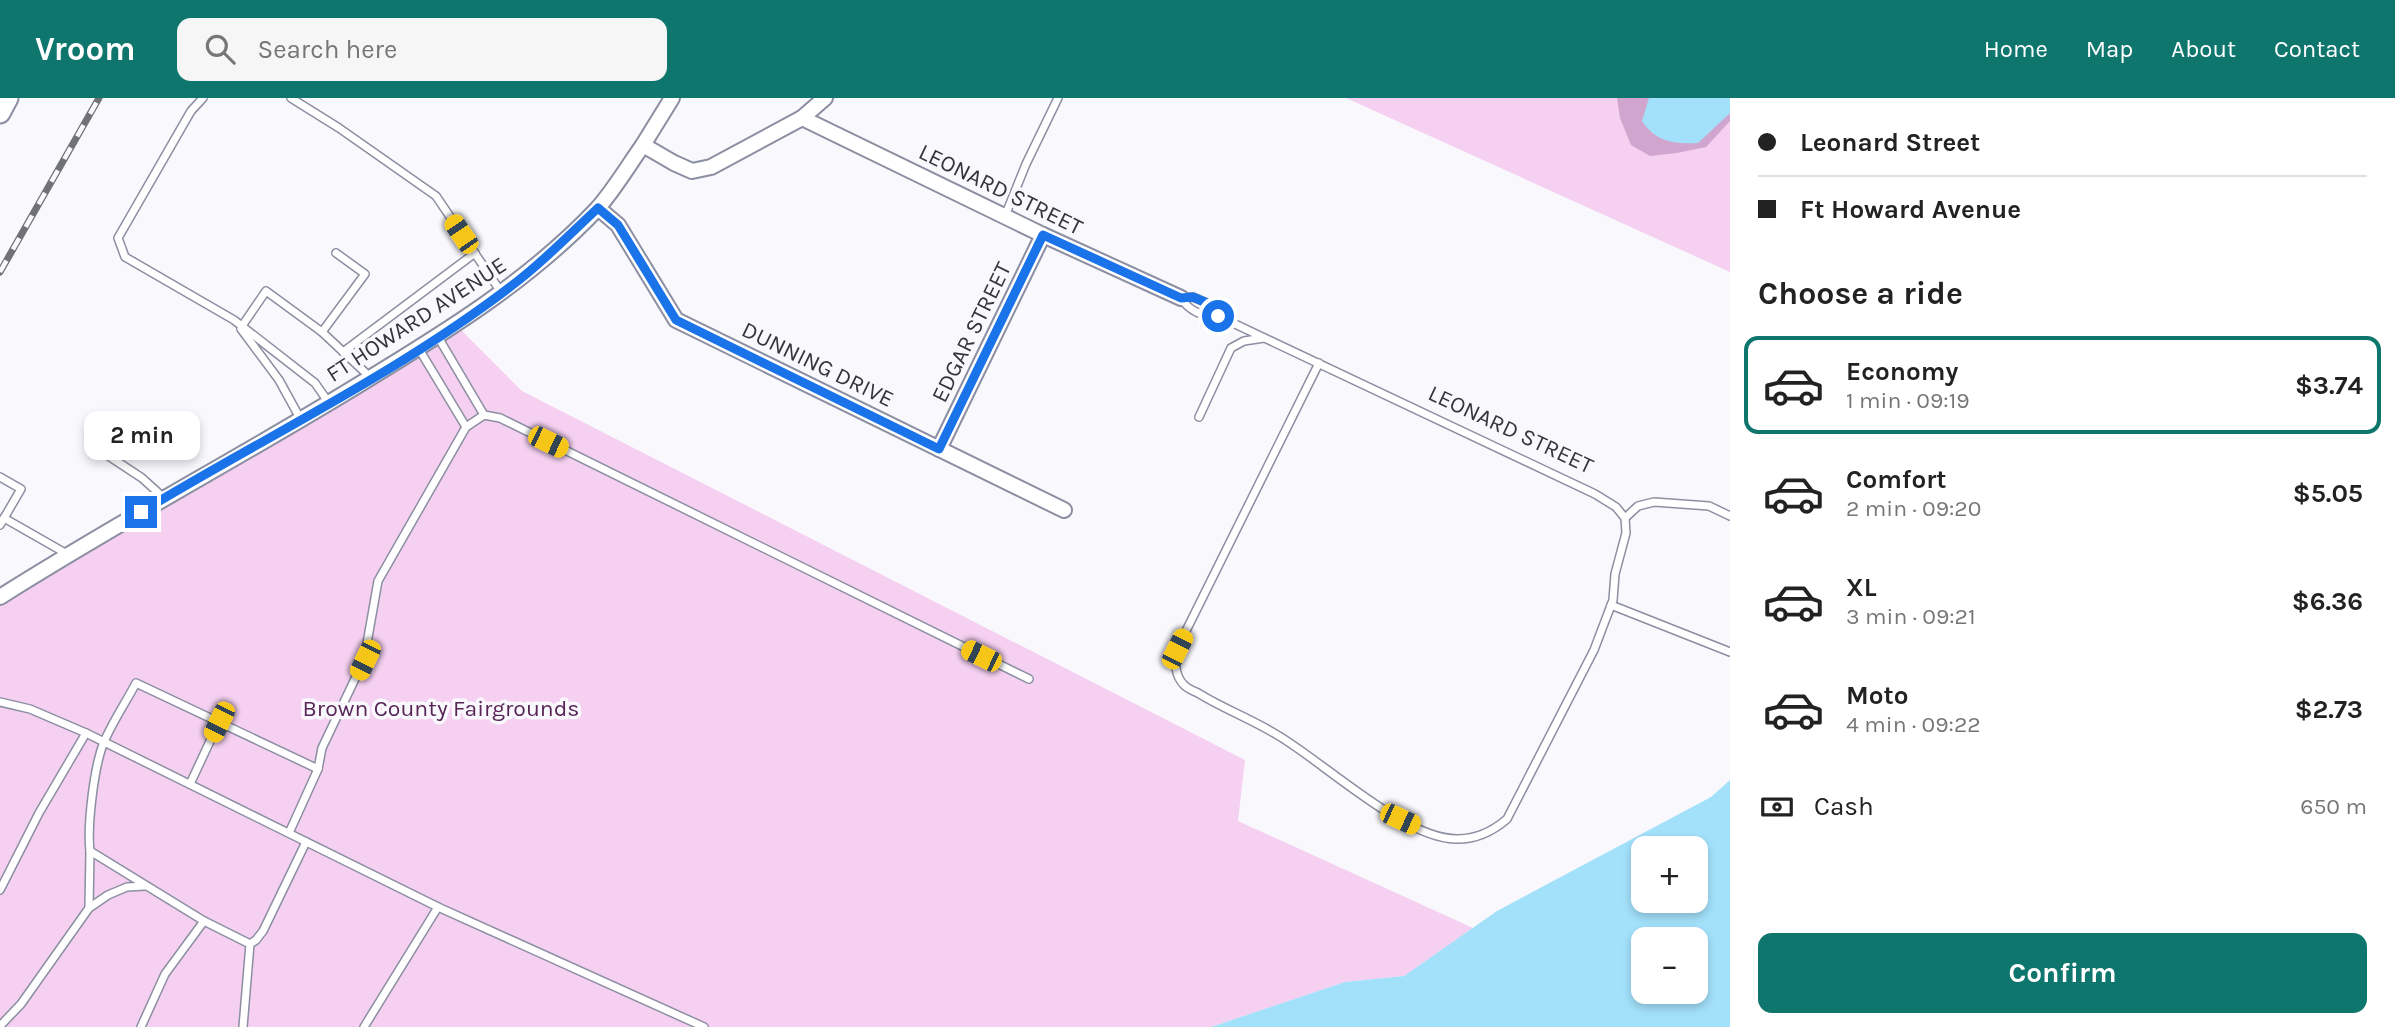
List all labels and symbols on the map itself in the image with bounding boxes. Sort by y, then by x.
street label: LEONARD STREET [914,138,1088,241]
car [441,211,482,257]
street label: FT HOWARD AVENUE [321,251,511,388]
street label: EDGAR STREET [926,257,1017,407]
route start [1202,300,1234,332]
street label: DUNNING DRIVE [737,316,898,413]
street label: LEONARD STREET [1424,379,1598,480]
callout: 2 min [83,410,199,460]
car [525,423,572,461]
route end [125,496,157,528]
car [1159,626,1196,672]
car [347,637,384,683]
car [958,637,1005,675]
park label: Brown County Fairgrounds [303,695,579,722]
car [201,699,238,745]
car [1377,801,1424,837]

